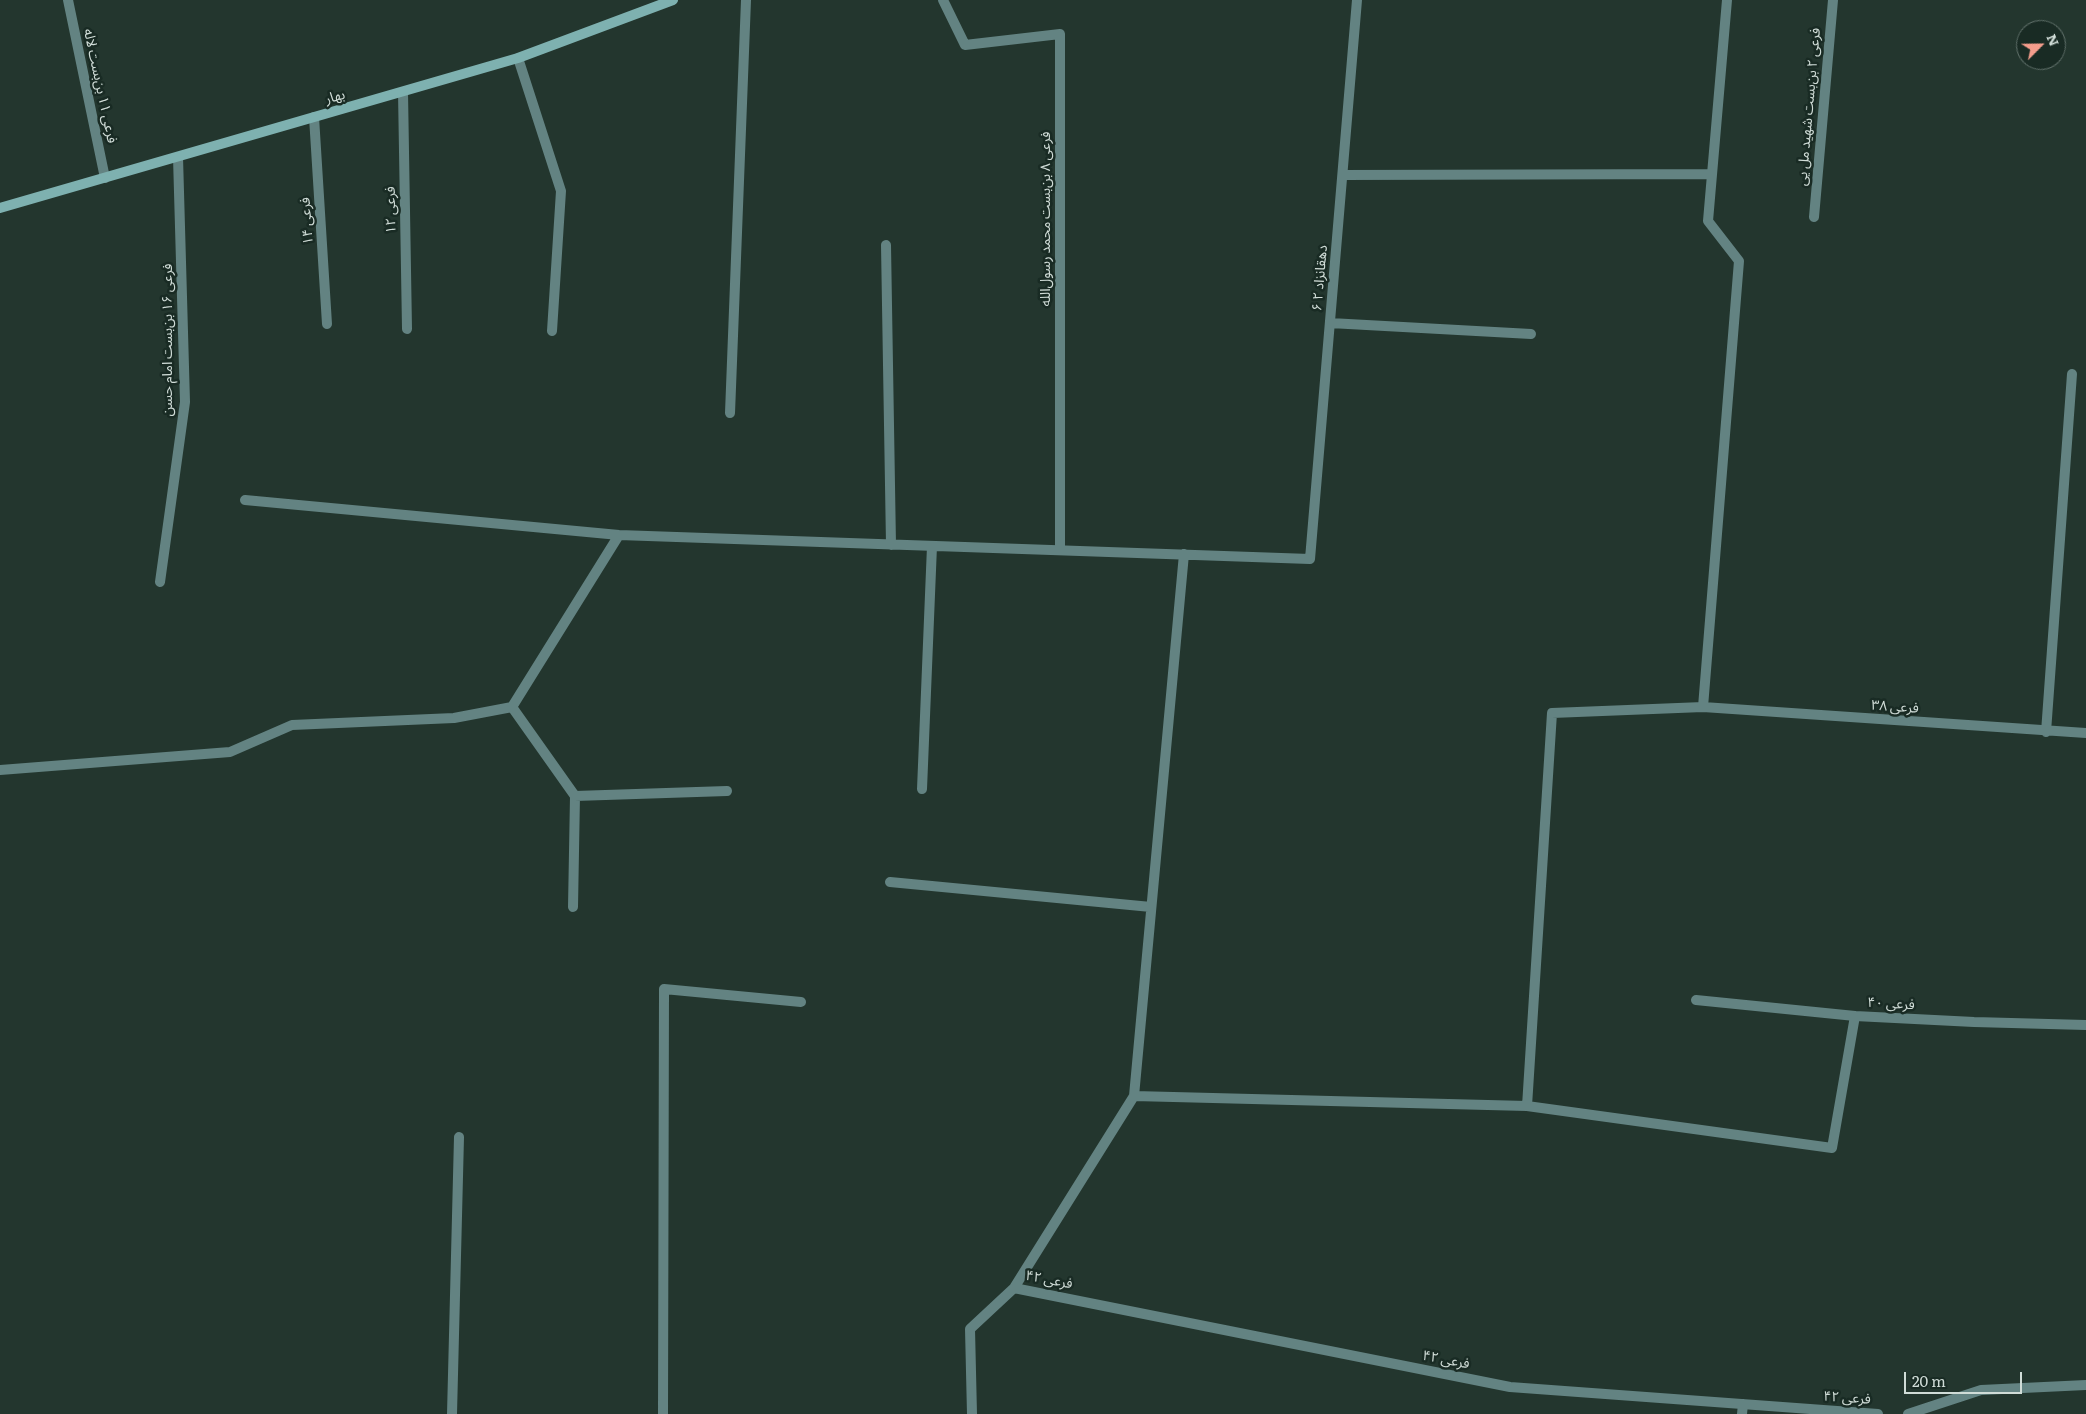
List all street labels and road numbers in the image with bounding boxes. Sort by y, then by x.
street label: فرعی ۱۱ بن‌بست لاله [80,27,120,145]
street label: فرعی ۲ بن‌بست شهید مل یی [1794,27,1824,187]
street label: بهار [323,86,347,108]
street label: فرعی ۸ بن‌بست محمد رسول‌الله [1038,132,1054,306]
street label: فرعی ۱۲ [382,186,400,234]
street label: فرعی ۱۴ [297,197,317,245]
street label: ۶ دهقانزاد ۲ [1309,244,1331,312]
street label: فرعی ۱۶ بن‌بست امام حسن [160,264,176,416]
street label: فرعی ۳۸ [1871,697,1919,717]
street label: فرعی ۴۰ [1867,994,1915,1014]
street label: فرعی ۴۲ [1024,1267,1074,1293]
street label: فرعی ۴۲ [1421,1347,1471,1373]
street label: فرعی ۴۲ [1823,1388,1871,1408]

